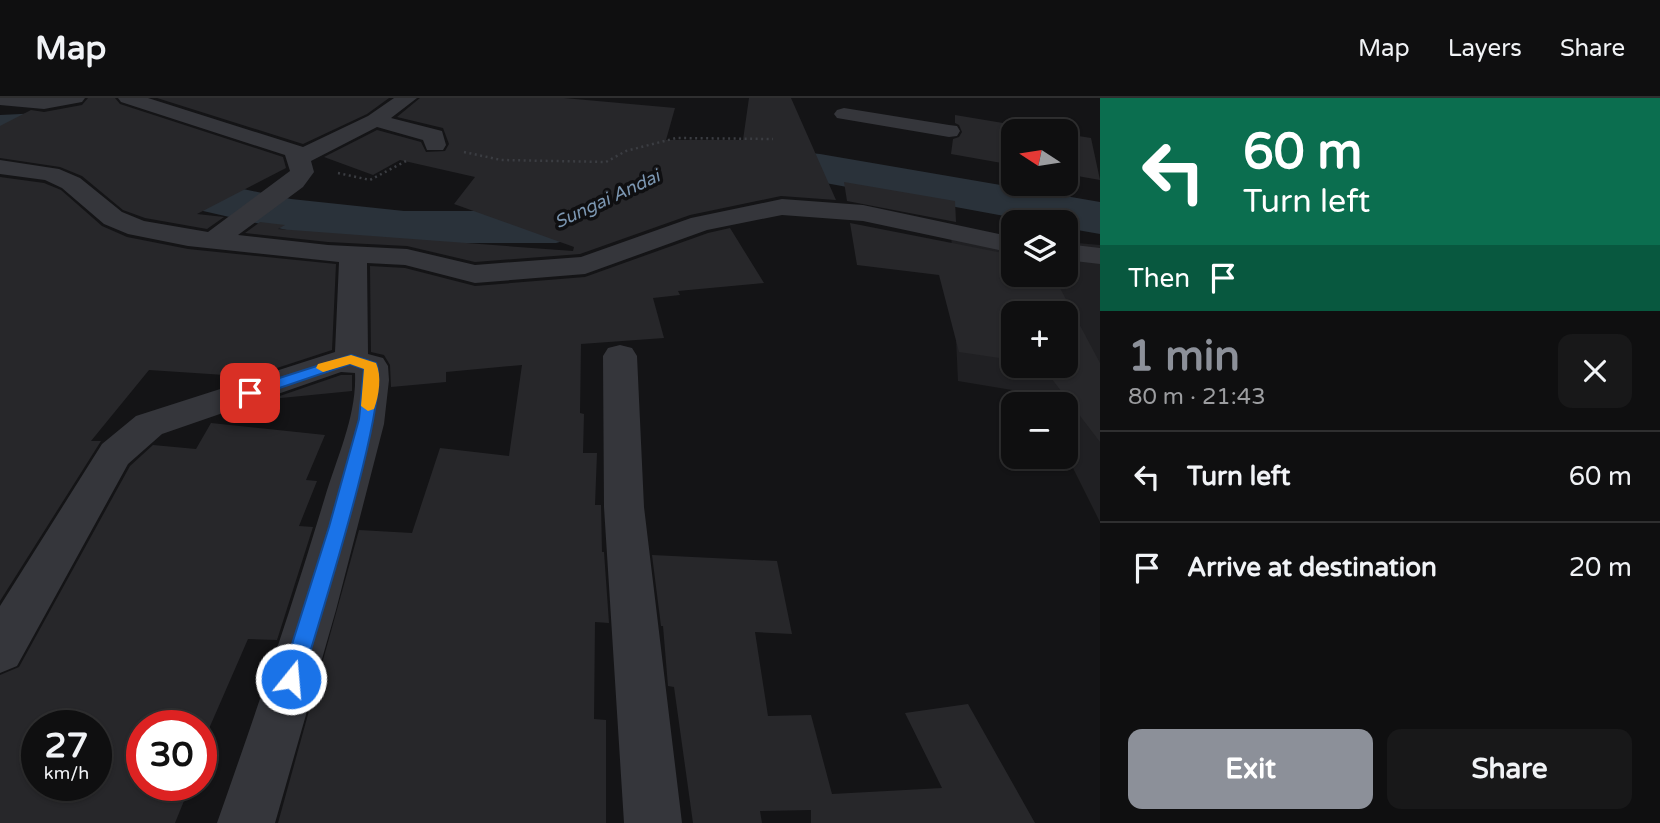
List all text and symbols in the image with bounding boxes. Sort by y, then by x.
text: Map [35,29,106,68]
text: Map [1358,34,1410,63]
text: Layers [1448,34,1522,63]
text: Share [1560,34,1625,63]
north arrow [1001,119,1078,196]
map controls [1001,119,1078,469]
text: 60 m [1243,123,1362,182]
icon: left [1128,126,1219,217]
water label: Sungai Andai [551,164,665,233]
text: Turn left [1243,183,1370,221]
button: layers [1001,210,1078,287]
icon: arrive [1204,259,1242,297]
text: Then [1128,263,1190,294]
button: + [1001,301,1078,378]
text: 1 min [1128,331,1240,382]
button: close [1558,334,1632,408]
pin [220,363,280,423]
icon: arrive [231,374,269,412]
text: 80 m · 21:43 [1128,383,1266,411]
button: − [1001,392,1078,469]
icon: left [1128,458,1166,496]
text: Turn left [1187,461,1290,492]
text: 60 m [1569,461,1632,492]
icon: arrive [1128,549,1166,587]
text: Arrive at destination [1187,552,1437,583]
text: 20 m [1569,552,1632,583]
position arrow [254,642,328,716]
speed limit sign: 30 [126,710,217,801]
text: 27 [45,725,88,767]
button: Exit [1128,729,1373,809]
button: Share [1387,729,1632,809]
text: km/h [44,762,89,784]

